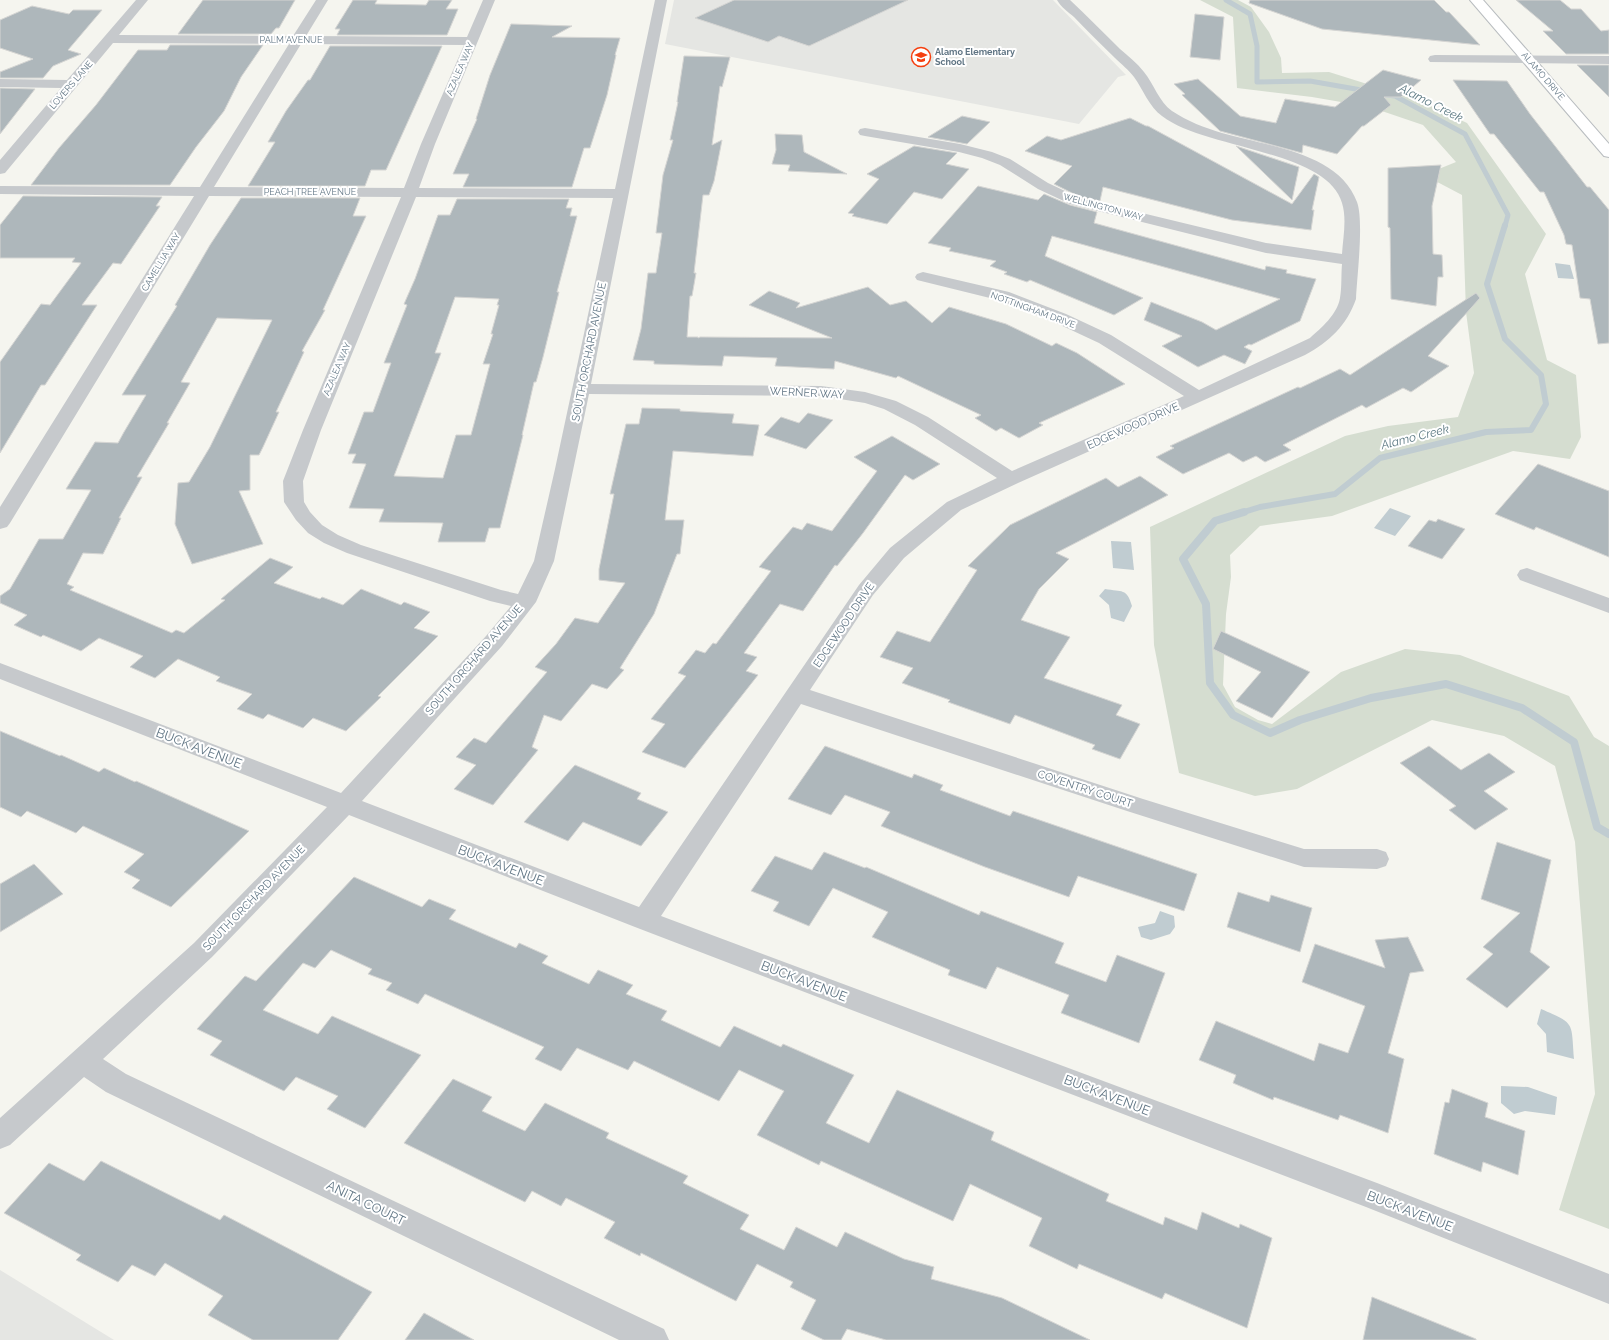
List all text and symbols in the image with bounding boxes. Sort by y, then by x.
street label: PALM AVENUE [260,35,323,45]
street label: AZALEA WAY [444,41,476,97]
school or university icon: Alamo Elementary School [910,46,932,68]
place label: Alamo Elementary School [935,47,1015,67]
street label: ALAMO DRIVE [1519,50,1567,103]
street label: LOVERS LANE [47,59,95,111]
water label: Alamo Creek [1396,81,1466,125]
street label: PEACH TREE AVENUE [264,187,357,197]
street label: WELLINGTON WAY [1062,192,1144,222]
street label: CAMELLIA WAY [140,231,182,293]
street label: SOUTH ORCHARD AVENUE [569,281,609,423]
street label: NOTTINGHAM DRIVE [989,290,1077,330]
street label: AZALEA WAY [321,341,353,397]
street label: WERNER WAY [769,385,845,401]
street label: EDGEWOOD DRIVE [1085,400,1181,452]
water label: Alamo Creek [1379,422,1451,452]
street label: EDGEWOOD DRIVE [811,580,877,670]
street label: SOUTH ORCHARD AVENUE [423,602,525,718]
street label: BUCK AVENUE [154,725,244,771]
street label: COVENTRY COURT [1036,768,1134,811]
street label: SOUTH ORCHARD AVENUE [200,842,308,953]
street label: BUCK AVENUE [456,842,546,888]
street label: BUCK AVENUE [759,958,849,1004]
street label: BUCK AVENUE [1062,1072,1152,1118]
street label: ANITA COURT [324,1178,408,1229]
street label: BUCK AVENUE [1365,1188,1455,1234]

